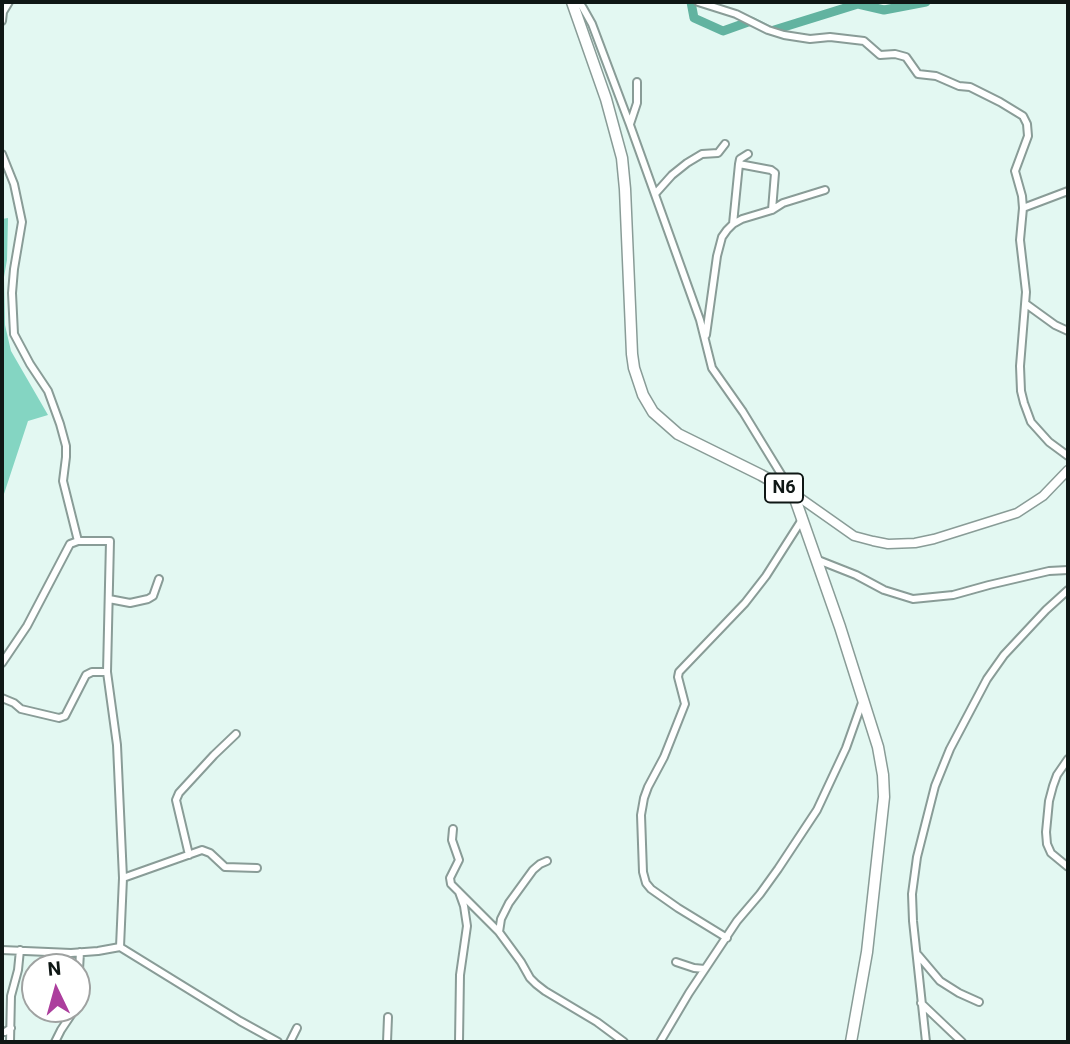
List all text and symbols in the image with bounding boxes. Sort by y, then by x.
road number: N6 [765,474,803,502]
north arrow [21,953,91,1023]
text: N [47,957,62,981]

